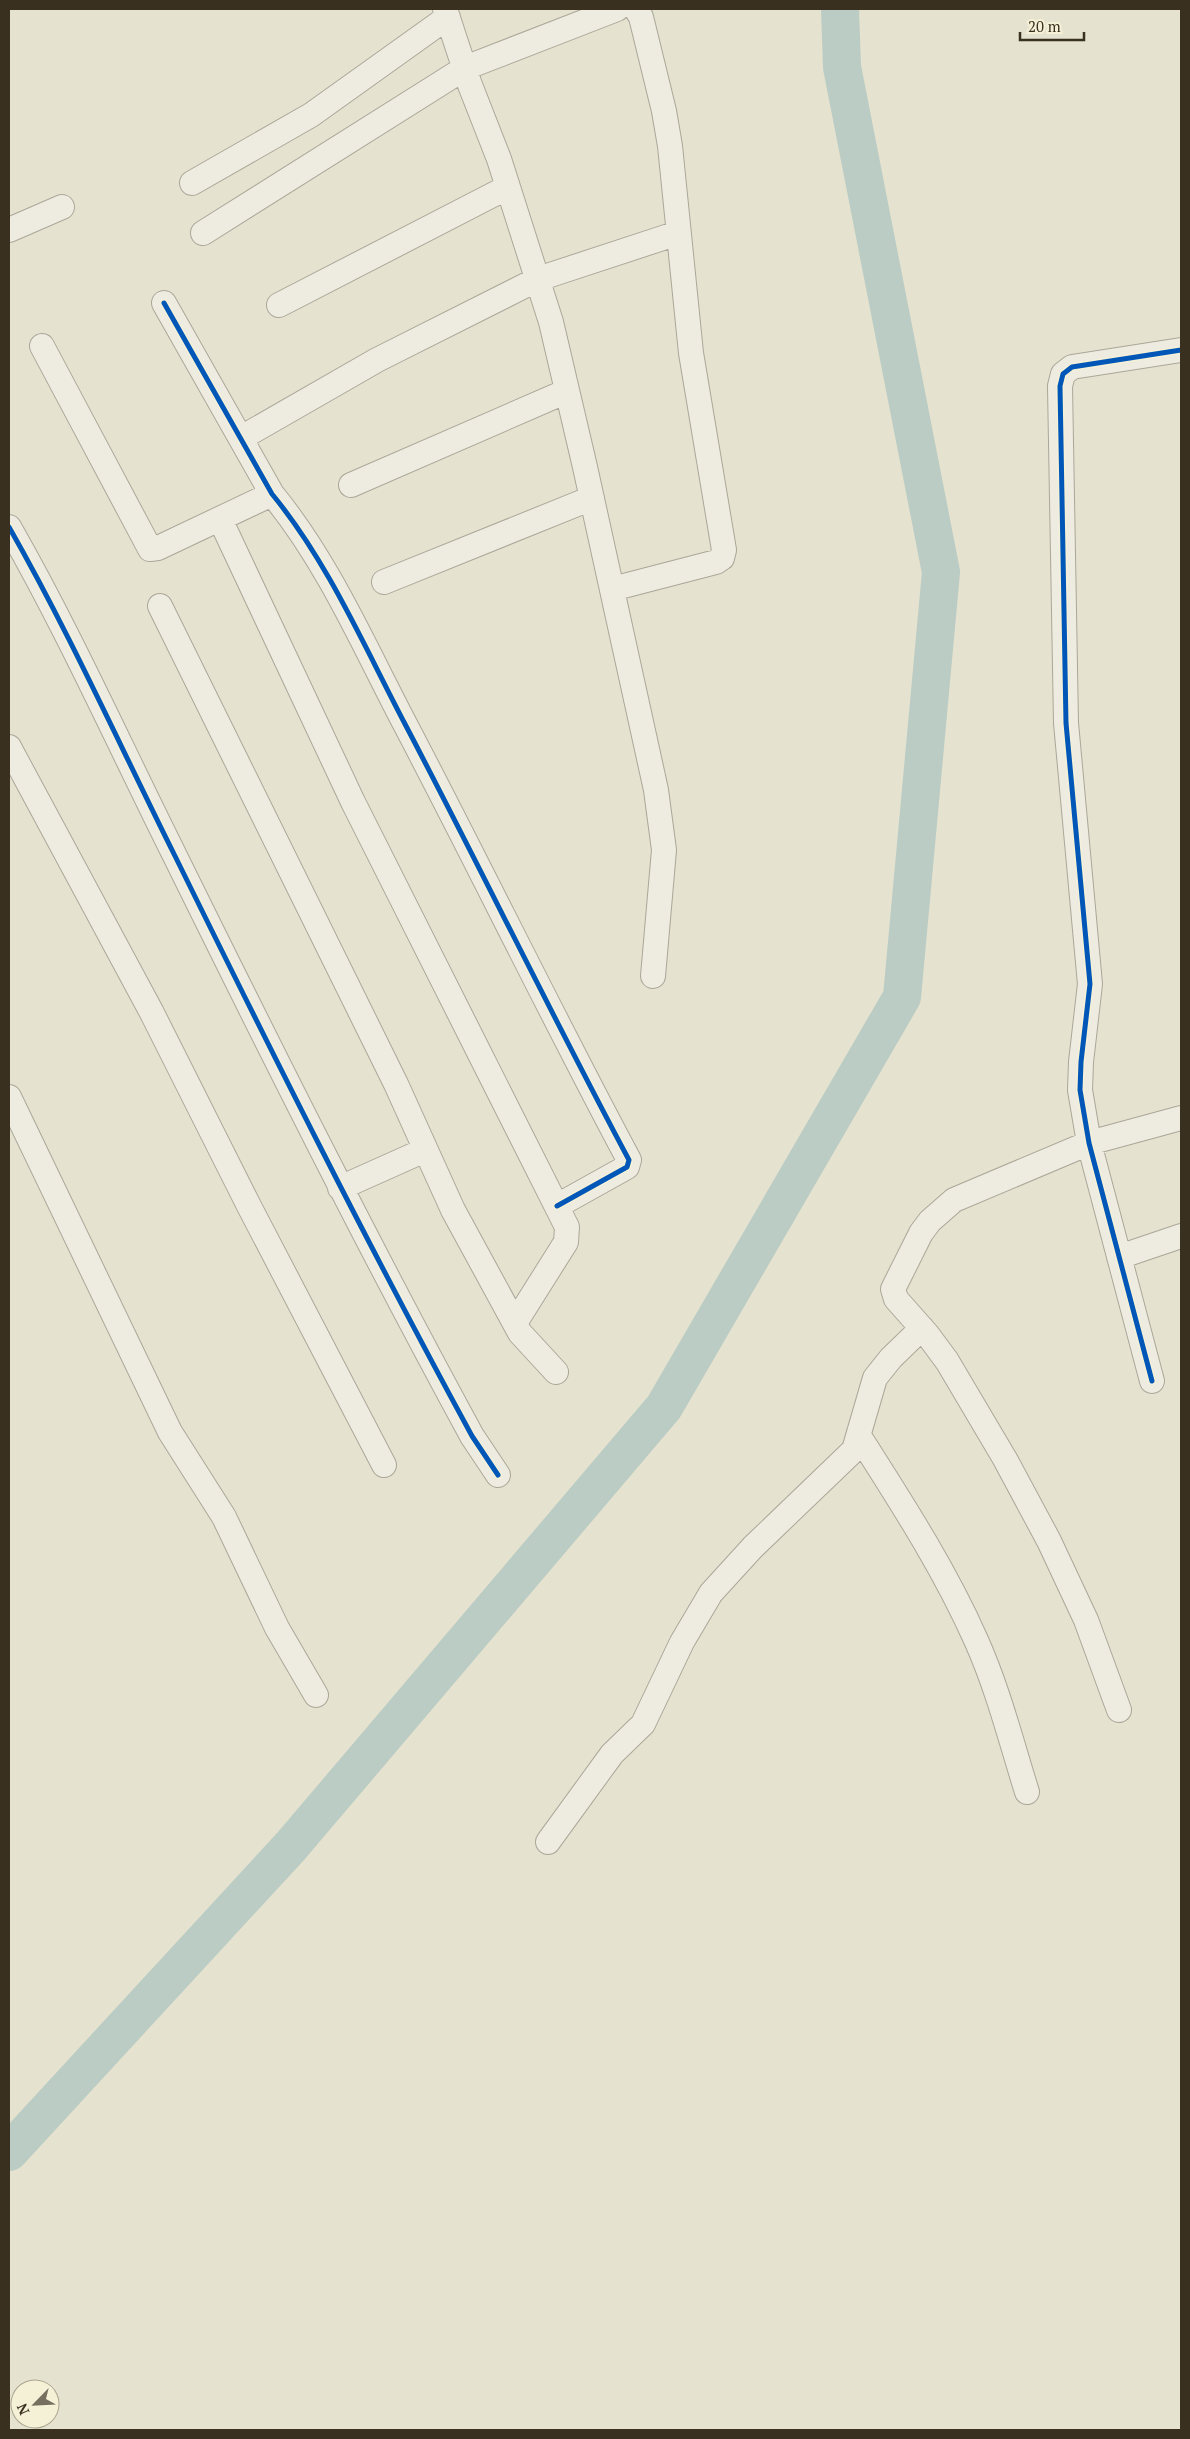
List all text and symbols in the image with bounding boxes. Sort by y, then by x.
scale bar [1020,10,1084,42]
text: 20 m [1028,16,1061,36]
north arrow [10,2379,60,2429]
text: N [12,2400,34,2418]

